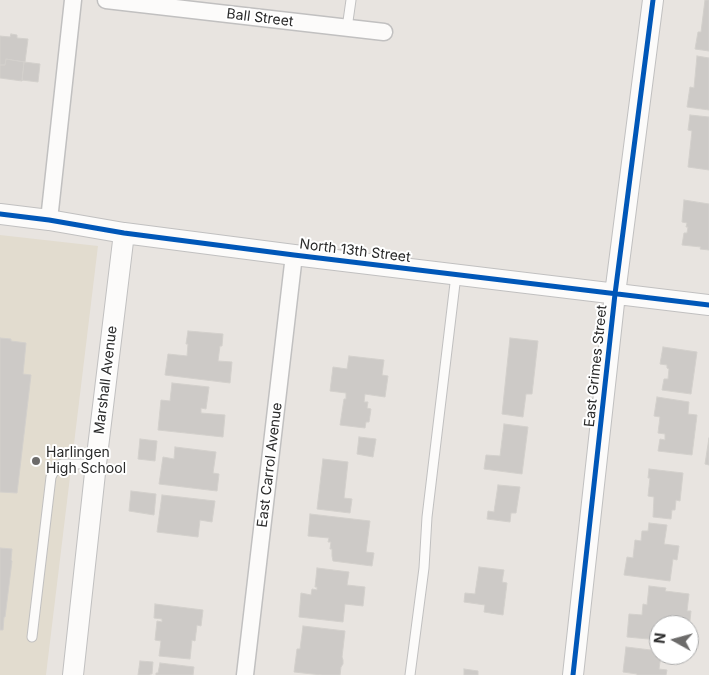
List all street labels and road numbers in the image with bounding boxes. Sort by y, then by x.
street label: Ball Street [226,6,294,30]
street label: North 13th Street [298,236,412,266]
street label: East Grimes Street [581,304,611,428]
street label: Marshall Avenue [91,325,121,435]
street label: East Carrol Avenue [254,402,286,528]

